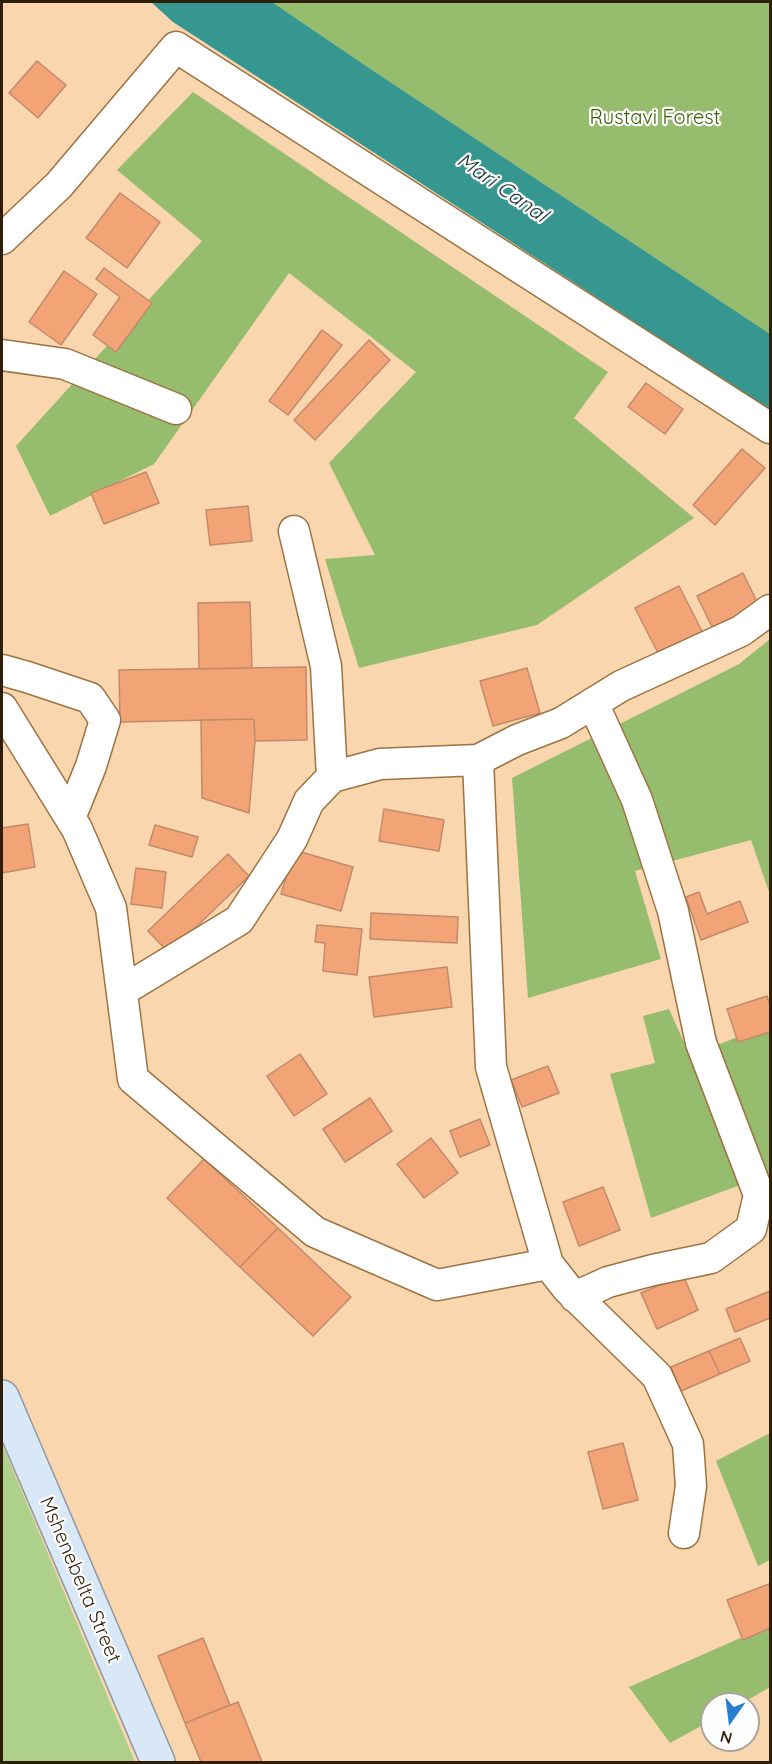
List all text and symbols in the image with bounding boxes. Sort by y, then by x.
park label: Rustavi Forest [590,106,720,130]
water label: Mari Canal [452,148,552,228]
street label: Mshenebelta Street [34,1493,126,1667]
north arrow [700,1692,760,1752]
text: N [718,1726,734,1749]

